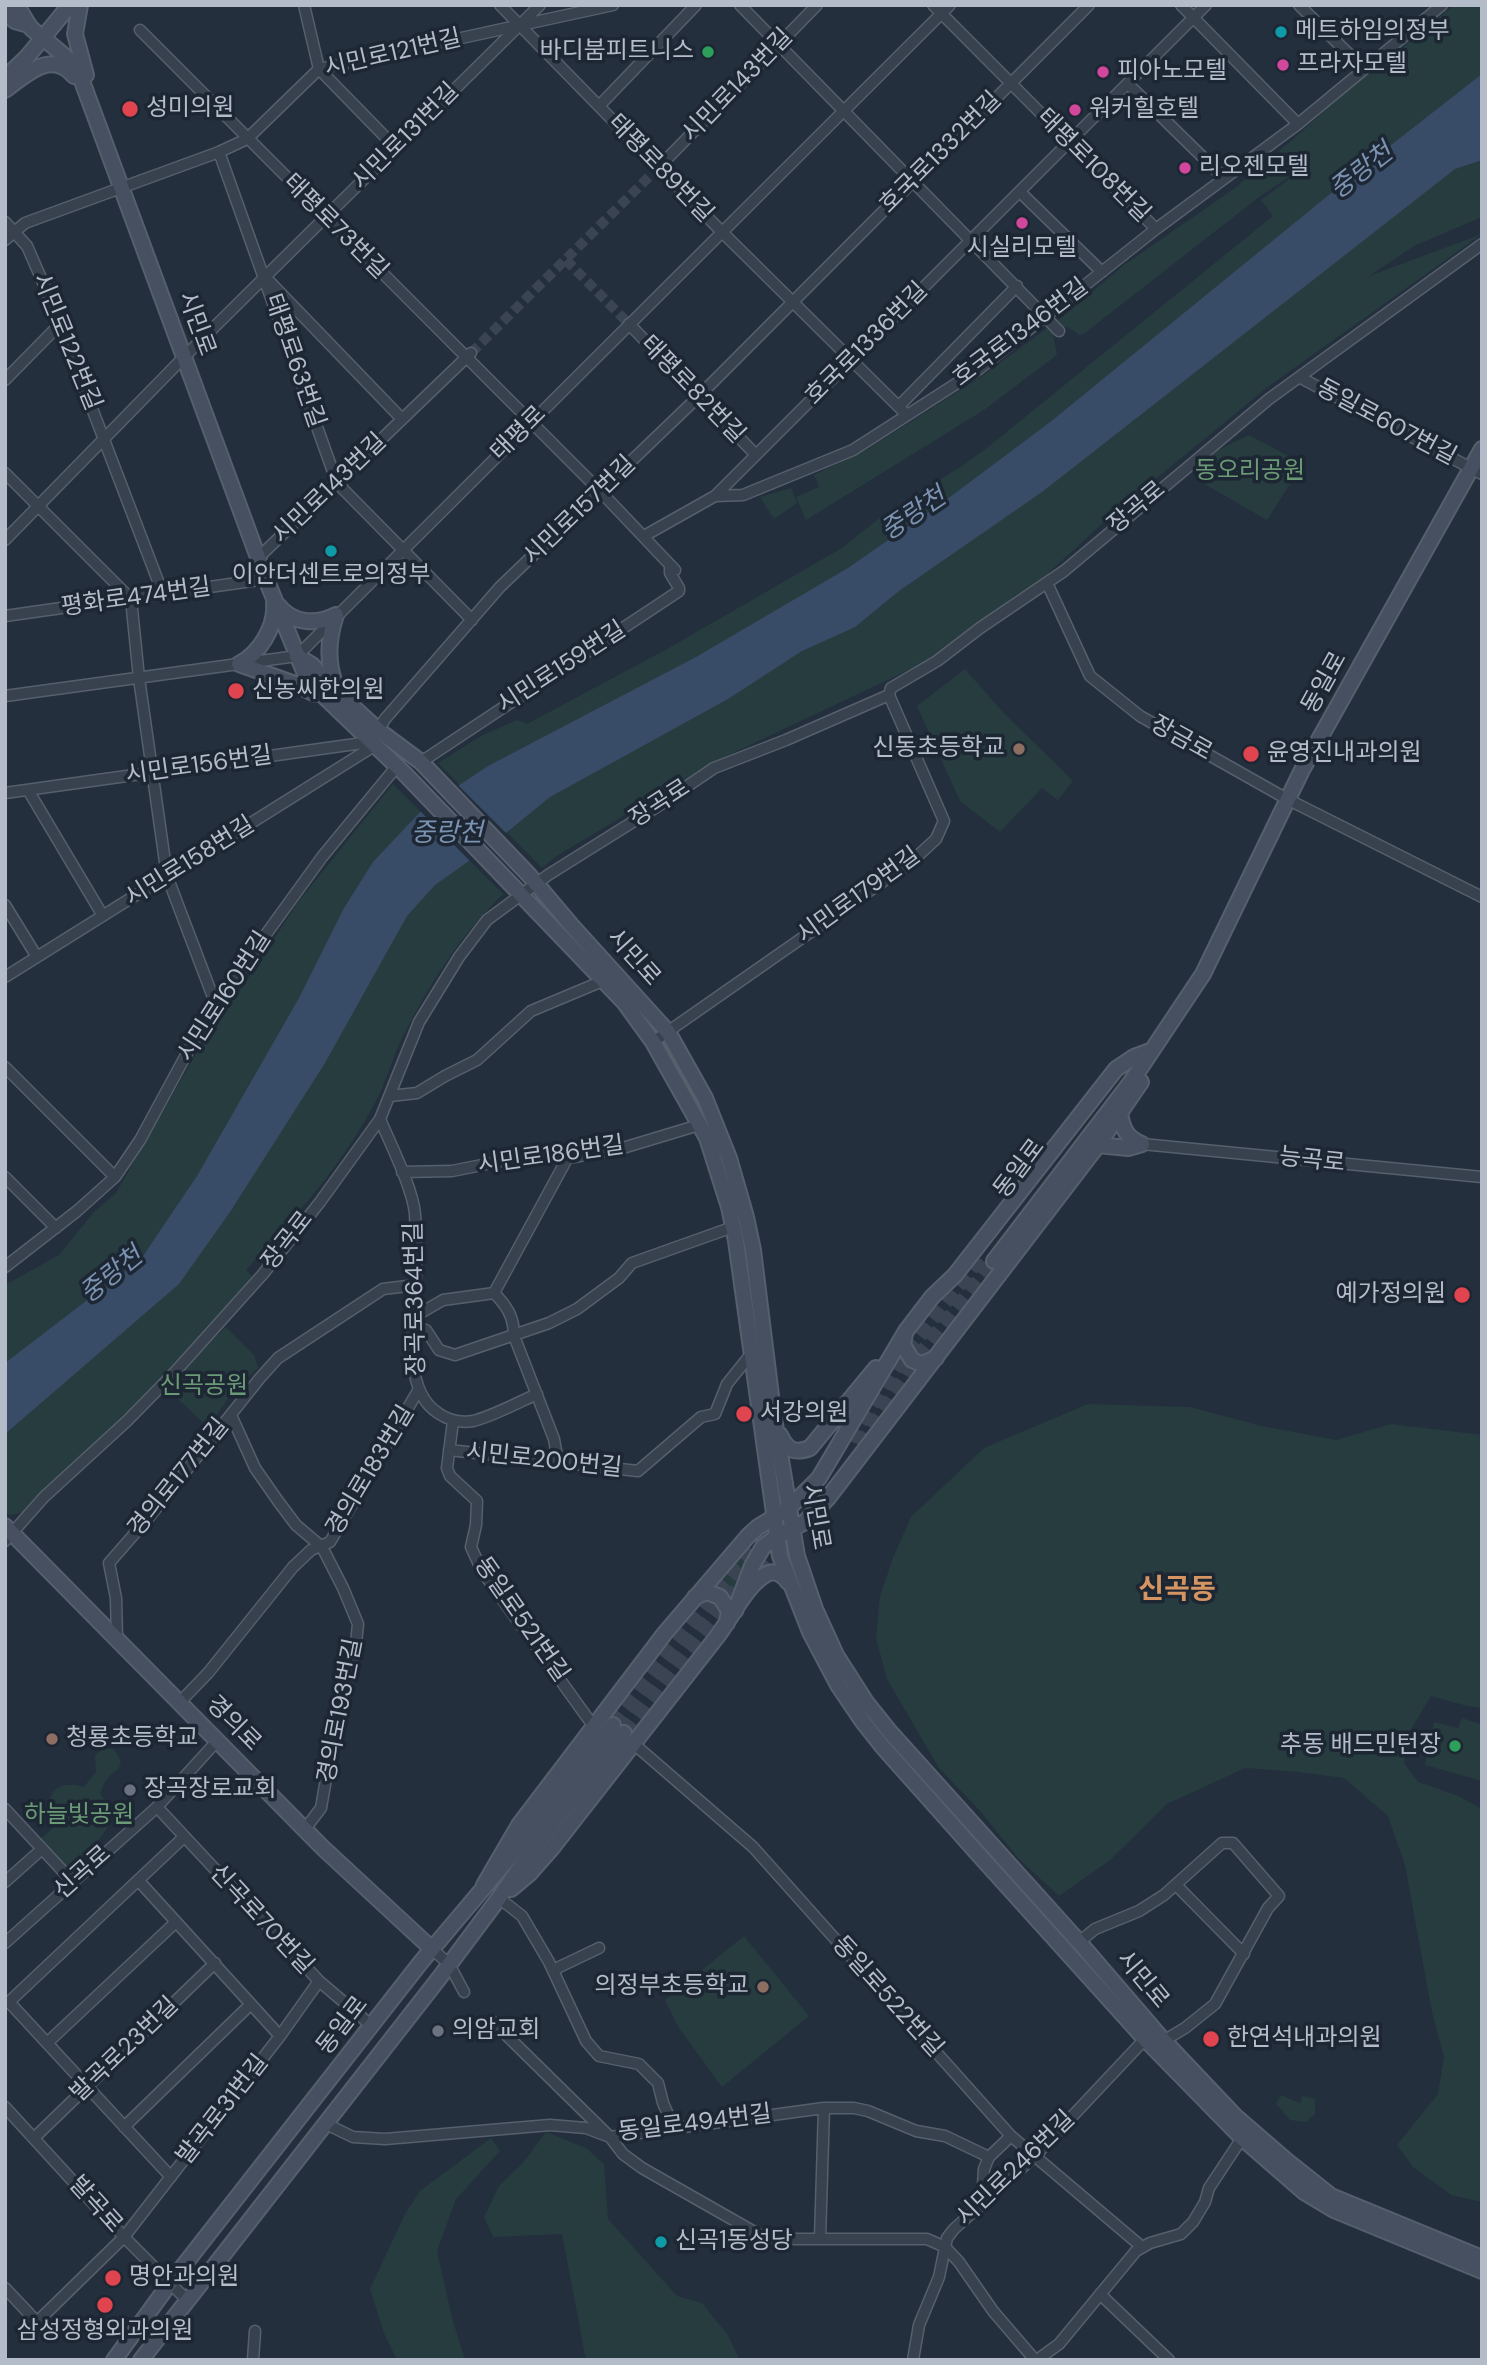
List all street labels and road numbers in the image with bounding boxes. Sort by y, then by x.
street label: 시민로143번길 [677,23,799,149]
street label: 시민로121번길 [322,24,464,84]
street label: 시민로131번길 [347,78,465,196]
street label: 호국로1332번길 [874,86,1008,220]
street label: 태평로108번길 [1030,103,1156,229]
street label: 태평로89번길 [601,109,719,229]
street label: 태평로73번길 [276,168,394,286]
street label: 시민로122번길 [25,269,107,415]
street label: 호국로1346번길 [948,273,1094,393]
street label: 호국로1336번길 [800,277,934,411]
street label: 시민로 [171,288,221,360]
street label: 태평로63번길 [258,290,330,432]
street label: 태평로82번길 [634,330,750,450]
street label: 동일로607번길 [1311,374,1461,472]
street label: 태평로 [485,400,553,468]
street label: 시민로143번길 [267,428,393,550]
street label: 시민로157번길 [518,450,642,572]
street label: 장곡로 [1102,476,1172,540]
street label: 평화로474번길 [59,573,213,623]
street label: 시민로159번길 [493,616,631,720]
street label: 동일로 [1296,647,1354,719]
street label: 장금로 [1145,710,1217,768]
street label: 시민로156번길 [124,741,274,791]
street label: 장곡로 [624,774,696,834]
street label: 시민로158번길 [120,811,260,913]
street label: 시민로179번길 [792,842,926,950]
street label: 시민로 [600,924,666,992]
street label: 시민로160번길 [172,927,278,1067]
street label: 시민로186번길 [476,1131,626,1181]
street label: 동일로 [989,1134,1051,1204]
street label: 능곡로 [1278,1143,1346,1179]
street label: 장곡로 [256,1206,320,1276]
street label: 장곡로364번길 [400,1222,432,1376]
street label: 경의로183번길 [321,1401,421,1541]
street label: 경의로177번길 [123,1413,235,1543]
street label: 시민로200번길 [465,1438,623,1484]
street label: 시민로 [795,1482,835,1552]
street label: 동일로521번길 [467,1552,575,1688]
street label: 경의로193번길 [313,1636,369,1786]
street label: 경의로 [199,1690,267,1758]
street label: 신곡로 [49,1840,117,1906]
street label: 신곡로70번길 [203,1859,319,1981]
street label: 동일로522번길 [825,1931,949,2063]
street label: 시민로 [1110,1945,1174,2015]
street label: 동일로 [311,1991,375,2061]
street label: 발곡로23번길 [65,1992,185,2108]
street label: 발곡로31번길 [171,2049,275,2171]
street label: 동일로494번길 [617,2100,773,2148]
street label: 시민로246번길 [951,2105,1081,2233]
street label: 발곡로 [62,2171,128,2239]

